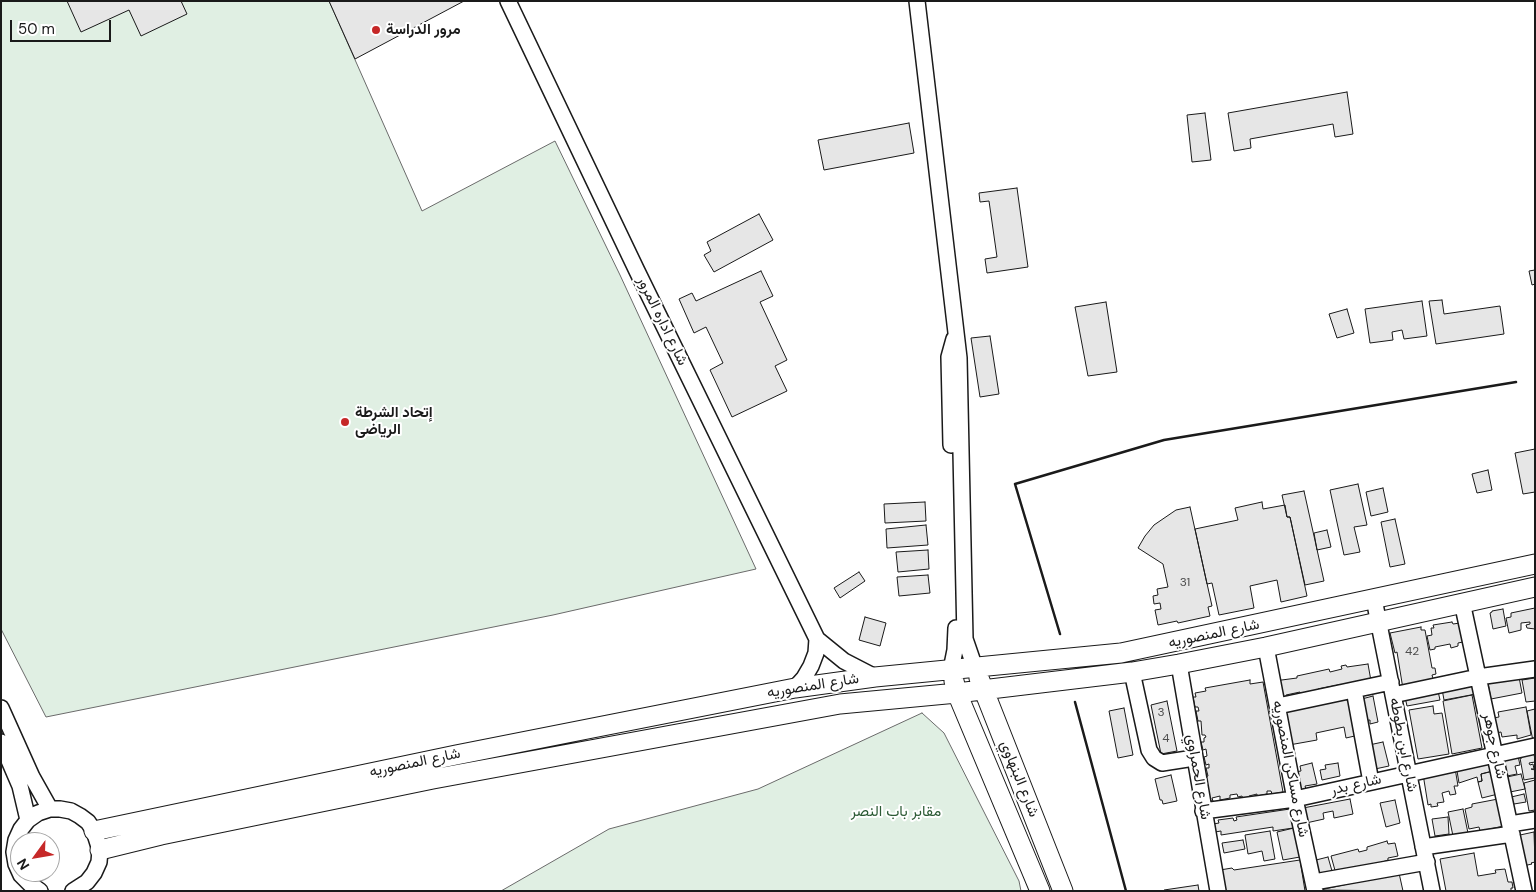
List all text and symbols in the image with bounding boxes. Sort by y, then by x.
scale bar [12,10,114,42]
text: 50 m [18,19,55,39]
place label: مرور الدراسة [386,21,461,39]
marker: مرور الدراسة [370,24,382,36]
street label: شارع اداره المرور [633,273,691,369]
place label: إتحاد الشرطة الرياضى [355,404,433,439]
marker: إتحاد الشرطة الرياضى [339,416,351,428]
house number: 31 [1180,576,1190,590]
street label: شارع المنصوريه [1167,616,1261,652]
house number: 42 [1405,645,1419,659]
street label: شارع المنصوريه [766,670,860,702]
street label: شارع ابن بطوطه [1385,696,1421,794]
street label: شارع مساكن المنصوريه [1268,699,1312,839]
house number: 3 [1157,706,1165,720]
street label: شارع جوهر [1478,711,1510,781]
house number: 4 [1162,732,1170,746]
street label: شارع الحمراوي [1182,733,1214,821]
street label: شارع البنهاوي [996,738,1042,820]
street label: شارع المنصوريه [368,745,462,781]
street label: شارع بدر [1329,770,1383,800]
park label: مقابر باب النصر [851,803,941,821]
north arrow [10,832,60,882]
text: N [13,855,33,874]

